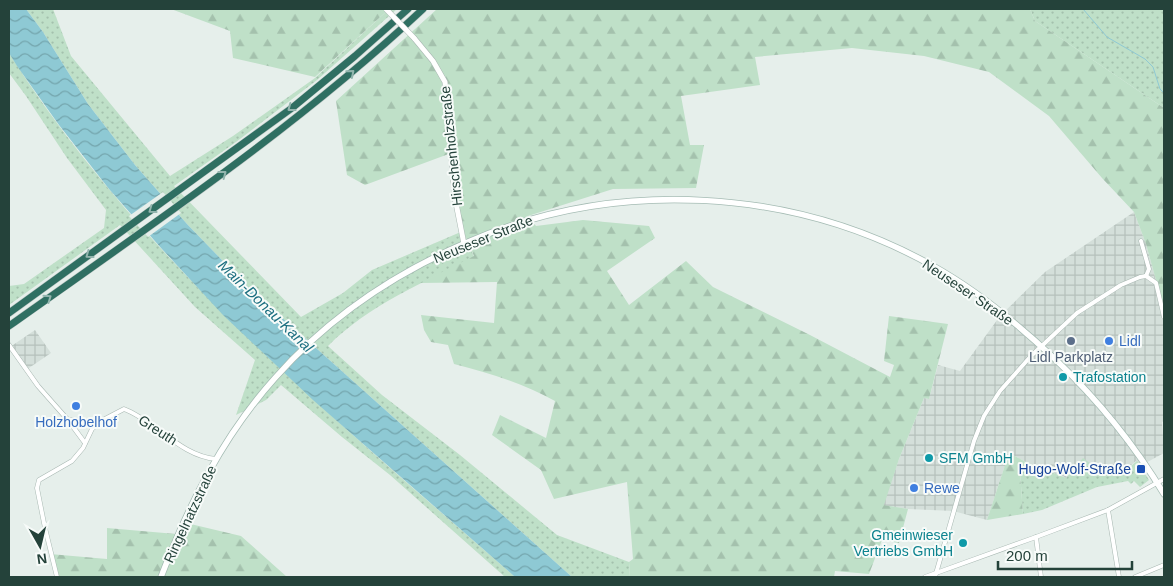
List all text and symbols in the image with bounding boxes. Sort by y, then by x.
one-way arrow [345,70,354,79]
street label: Hirschenholzstraße [437,85,465,207]
one-way arrow [287,102,297,111]
one-way arrow [217,171,226,179]
one-way arrow [148,204,158,213]
street label: Neuseser Straße [431,212,535,266]
one-way arrow [85,249,95,258]
water label: Main-Donau-Kanal [215,256,317,356]
street label: Neuseser Straße [920,256,1017,328]
one-way arrow [43,295,52,304]
place label: Lidl [1119,333,1141,349]
marker: Lidl Parkplatz [1065,335,1077,347]
marker: Lidl [1103,335,1115,347]
place label: Lidl Parkplatz [1029,349,1113,365]
place label: Trafostation [1073,369,1146,385]
marker: Trafostation [1057,371,1069,383]
marker: Holzhobelhof [70,400,82,412]
street label: Greuth [136,412,180,448]
place label: Holzhobelhof [35,414,117,430]
place label: SFM GmbH [939,450,1013,466]
marker: SFM GmbH [923,452,935,464]
place label: Hugo-Wolf-Straße [1018,461,1131,477]
street label: Ringelnatzstraße [160,462,220,565]
marker: Hugo-Wolf-Straße [1135,463,1147,475]
place label: Rewe [924,480,960,496]
marker: Rewe [908,482,920,494]
north arrow [15,521,65,571]
place label: Gmeinwieser Vertriebs GmbH [853,527,953,559]
marker: Gmeinwieser Vertriebs GmbH [957,537,969,549]
scale bar [998,538,1132,570]
text: 200 m [1006,547,1048,564]
text: N [36,550,48,568]

